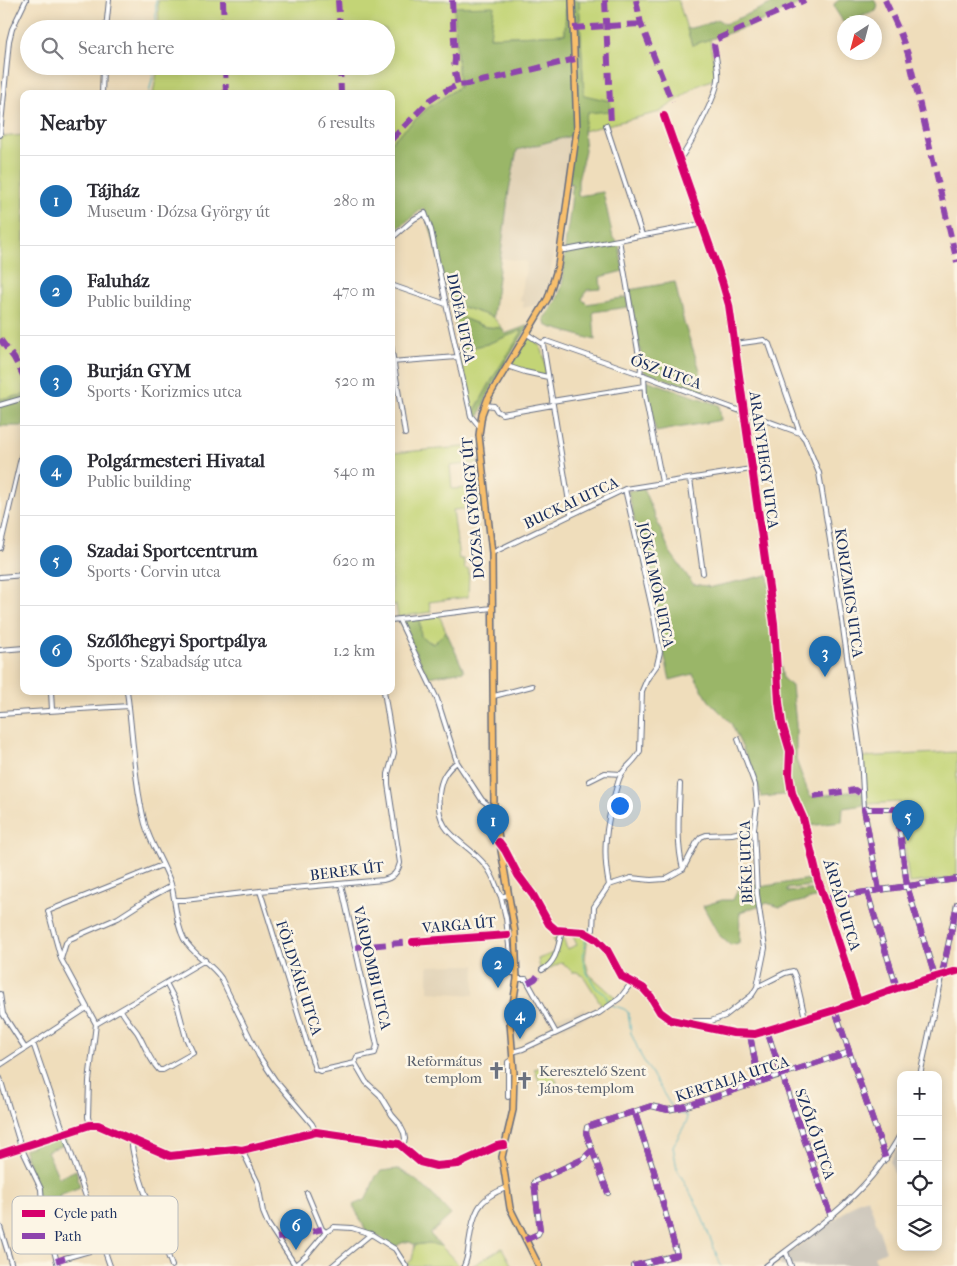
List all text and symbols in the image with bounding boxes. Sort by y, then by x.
north arrow [837,15,882,60]
search box [20,20,395,75]
icon: search [38,34,66,62]
text: Search here [78,37,174,59]
text: Nearby [40,111,106,135]
text: 6 results [317,113,375,132]
text: Tájház [87,180,140,202]
text: 1 [53,191,59,210]
text: 280 m [333,191,375,210]
text: Museum · Dózsa György út [87,202,270,221]
text: Faluház [87,270,150,292]
street label: DIÓFA UTCA [443,272,479,365]
text: 2 [52,281,60,300]
text: 470 m [333,281,375,300]
text: Public building [87,292,191,311]
street label: ŐSZ UTCA [628,351,704,393]
text: Burján GYM [87,360,191,382]
text: 3 [53,371,59,390]
text: 520 m [334,371,375,390]
text: Sports · Korizmics utca [87,382,242,401]
street label: ARANYHEGY UTCA [745,389,783,530]
street label: DÓZSA GYÖRGY ÚT [458,435,488,580]
text: Polgármesteri Hivatal [87,450,265,472]
text: 4 [51,461,61,480]
text: 540 m [333,461,375,480]
text: Public building [87,472,191,491]
street label: BUCKAI UTCA [521,473,621,533]
street label: JÓKAI MÓR UTCA [634,520,678,650]
street label: KORIZMICS UTCA [831,527,867,659]
text: Szadai Sportcentrum [87,540,258,562]
text: 5 [53,551,59,570]
text: 620 m [333,551,375,570]
text: Sports · Corvin utca [87,562,221,581]
text: Szőlőhegyi Sportpálya [87,630,266,652]
pin: 3 [809,636,841,677]
text: 6 [52,641,60,660]
text: 1.2 km [333,641,375,660]
text: Sports · Szabadság utca [87,652,242,671]
your location [607,793,633,819]
pin: 5 [892,800,924,841]
pin: 1 [477,804,509,845]
street label: BÉKE UTCA [736,820,756,904]
street label: ÁRPÁD UTCA [819,856,865,953]
street label: BEREK ÚT [309,857,386,884]
street label: VÁRDOMBI UTCA [349,903,395,1032]
street label: VARGA ÚT [420,913,498,937]
street label: FÖLDVÁRI UTCA [272,918,326,1038]
pin: 2 [482,947,514,988]
pin: 4 [504,998,536,1039]
place label: Református templom [407,1052,483,1087]
street label: KERTALJA UTCA [673,1052,791,1106]
church icon: Református templom [486,1060,506,1080]
place label: Keresztelő Szent János-templom [538,1062,647,1097]
church icon: Keresztelő Szent János-templom [515,1070,535,1090]
map controls [897,1071,942,1251]
button: + [897,1071,942,1116]
street label: SZŐLŐ UTCA [791,1086,839,1182]
button: − [897,1116,942,1161]
button: locate [897,1161,942,1206]
legend [12,1196,178,1254]
text: Cycle path [54,1205,118,1222]
button: layers [897,1206,942,1251]
pin: 6 [280,1209,312,1250]
text: Path [54,1228,82,1245]

